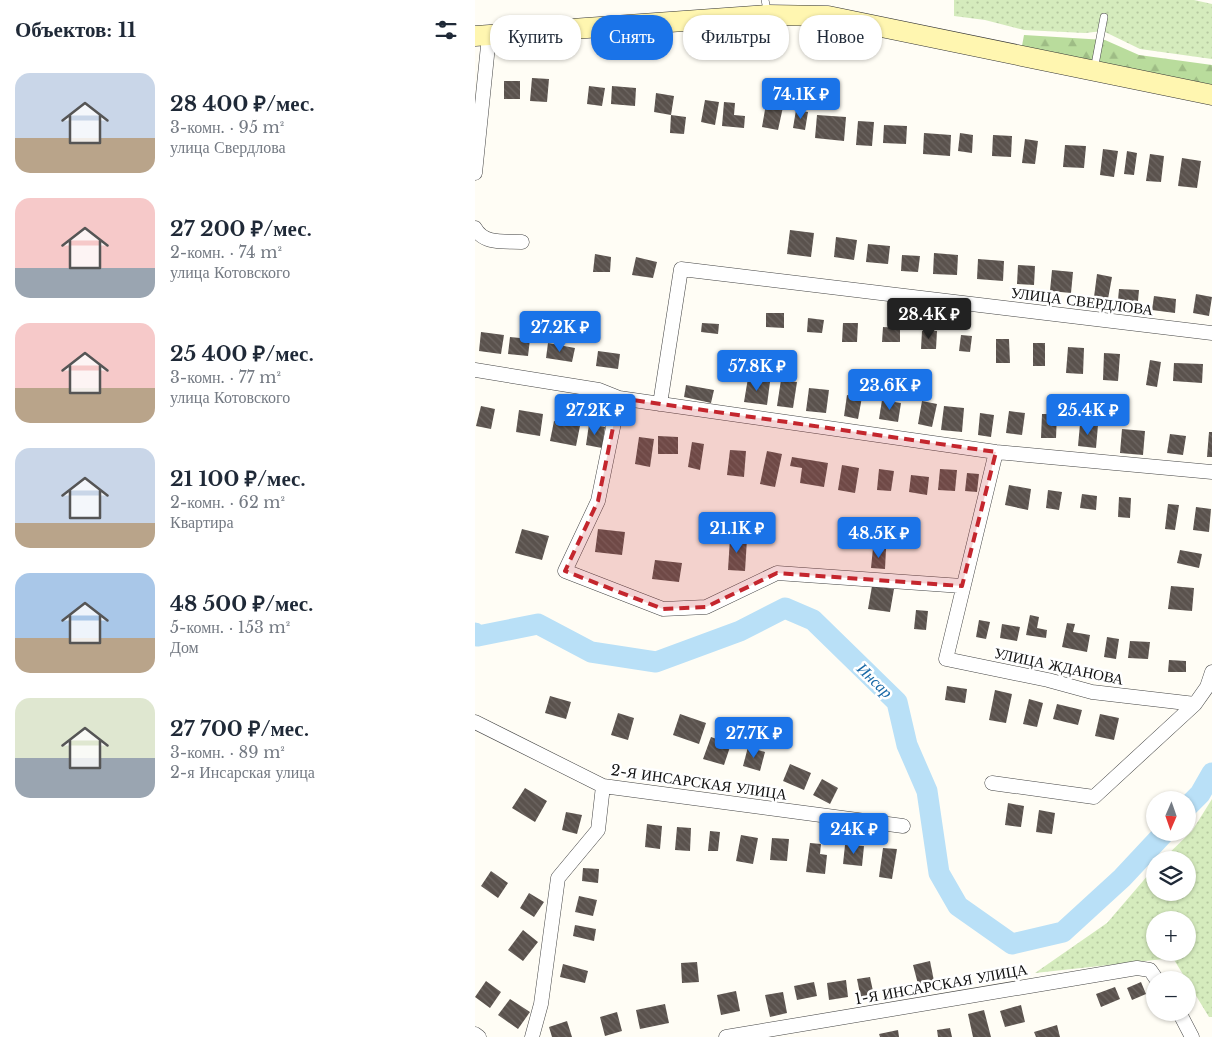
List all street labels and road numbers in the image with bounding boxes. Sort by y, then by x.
street label: УЛИЦА СВЕРДЛОВА [1010,283,1154,319]
street label: УЛИЦА ЖДАНОВА [992,643,1126,689]
street label: 2-Я ИНСАРСКАЯ УЛИЦА [610,760,788,804]
street label: 1-Я ИНСАРСКАЯ УЛИЦА [853,959,1029,1009]

